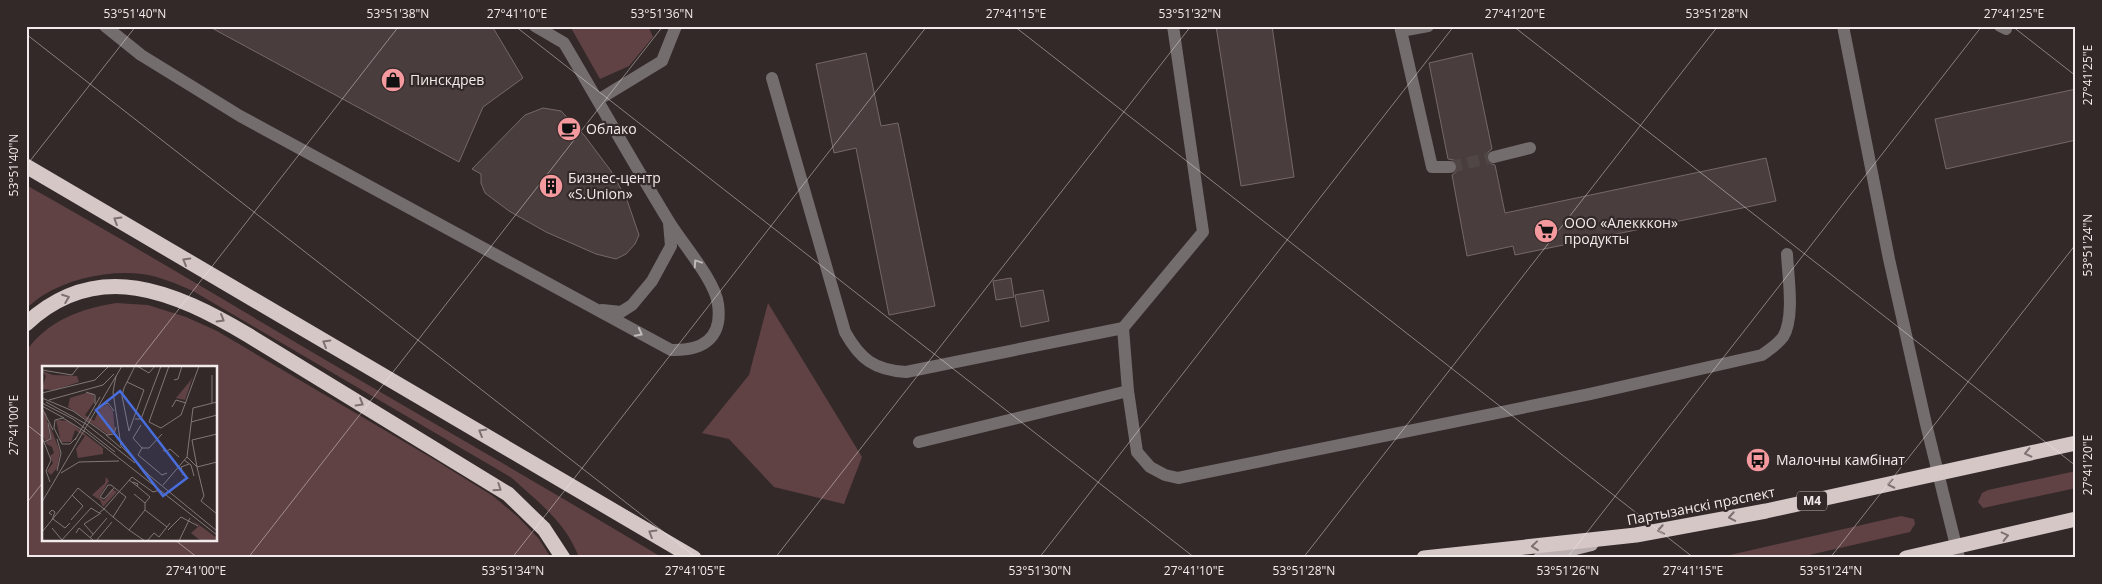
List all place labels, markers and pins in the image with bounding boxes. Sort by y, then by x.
shop icon: Пинскдрев [380,67,406,93]
place label: Пинскдрев [410,70,484,89]
cafe icon: Облако [556,116,582,142]
place label: Облако [586,119,637,138]
place label: Бизнес-центр «S.Union» [568,168,661,203]
building icon: Бизнес-центр «S.Union» [538,173,564,199]
place label: ООО «Алекккон» продукты [1564,213,1678,248]
supermarket icon: ООО «Алекккон» продукты [1533,218,1559,244]
bus stop icon: Малочны камбінат [1745,447,1771,473]
place label: Малочны камбінат [1776,450,1905,469]

